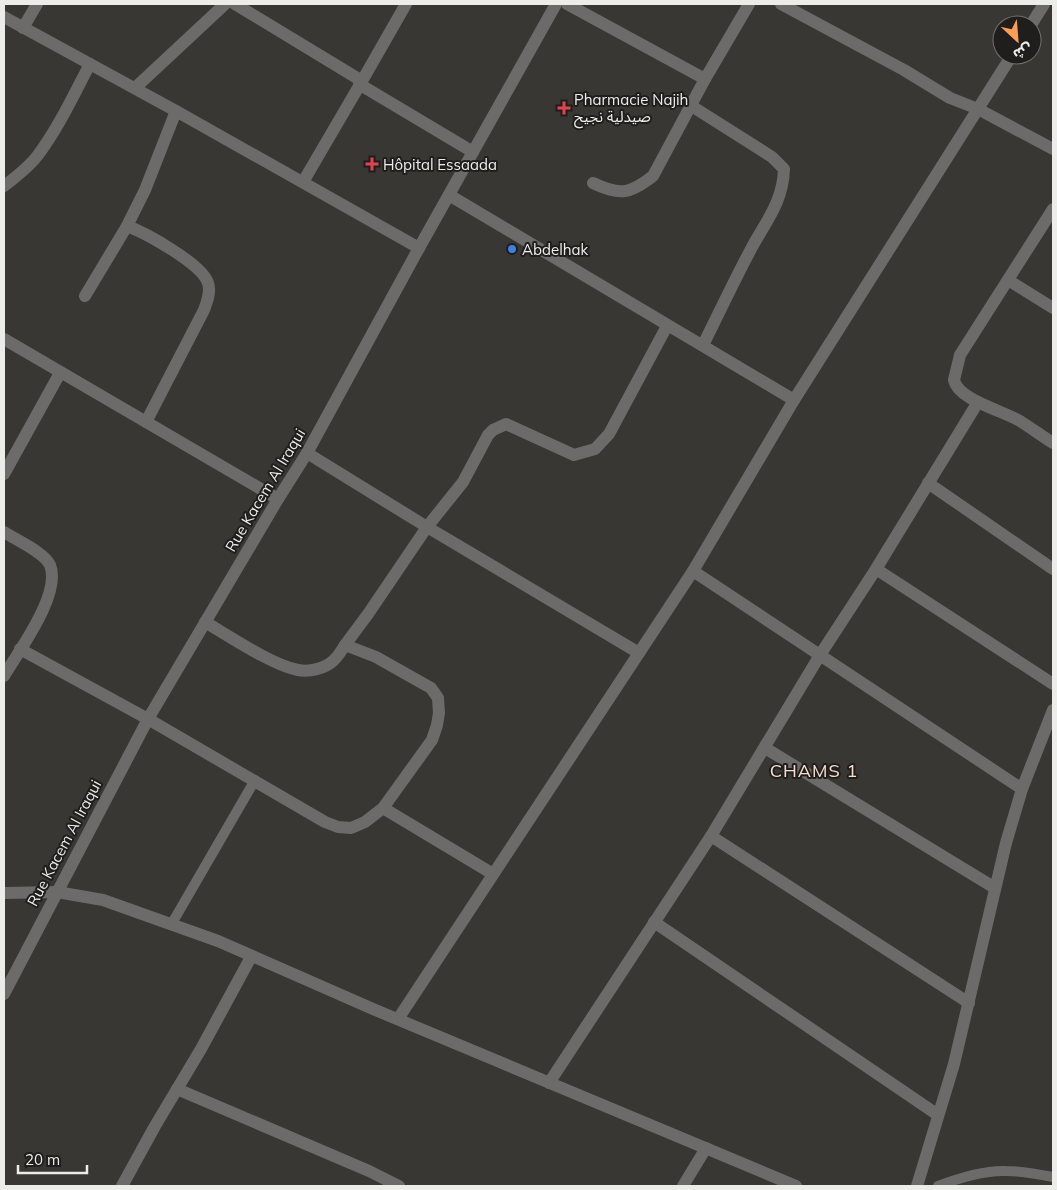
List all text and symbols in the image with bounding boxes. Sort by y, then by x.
north arrow [992,15,1042,65]
text: ش [1010,39,1035,64]
place label: Pharmacie Najih صيدلية نجيح [574,90,688,129]
marker: Pharmacie Najih صيدلية نجيح [558,102,570,114]
place label: Hôpital Essaada [383,155,497,174]
marker: Hôpital Essaada [365,157,379,171]
place label: Abdelhak [522,240,589,259]
marker: Abdelhak [506,243,518,255]
street label: Rue Kacem Al Iraqui [221,425,309,555]
district label: CHAMS 1 [770,759,858,782]
street label: Rue Kacem Al Iraqui [23,777,105,909]
scale bar [18,1142,86,1174]
text: 20 m [25,1150,60,1169]

